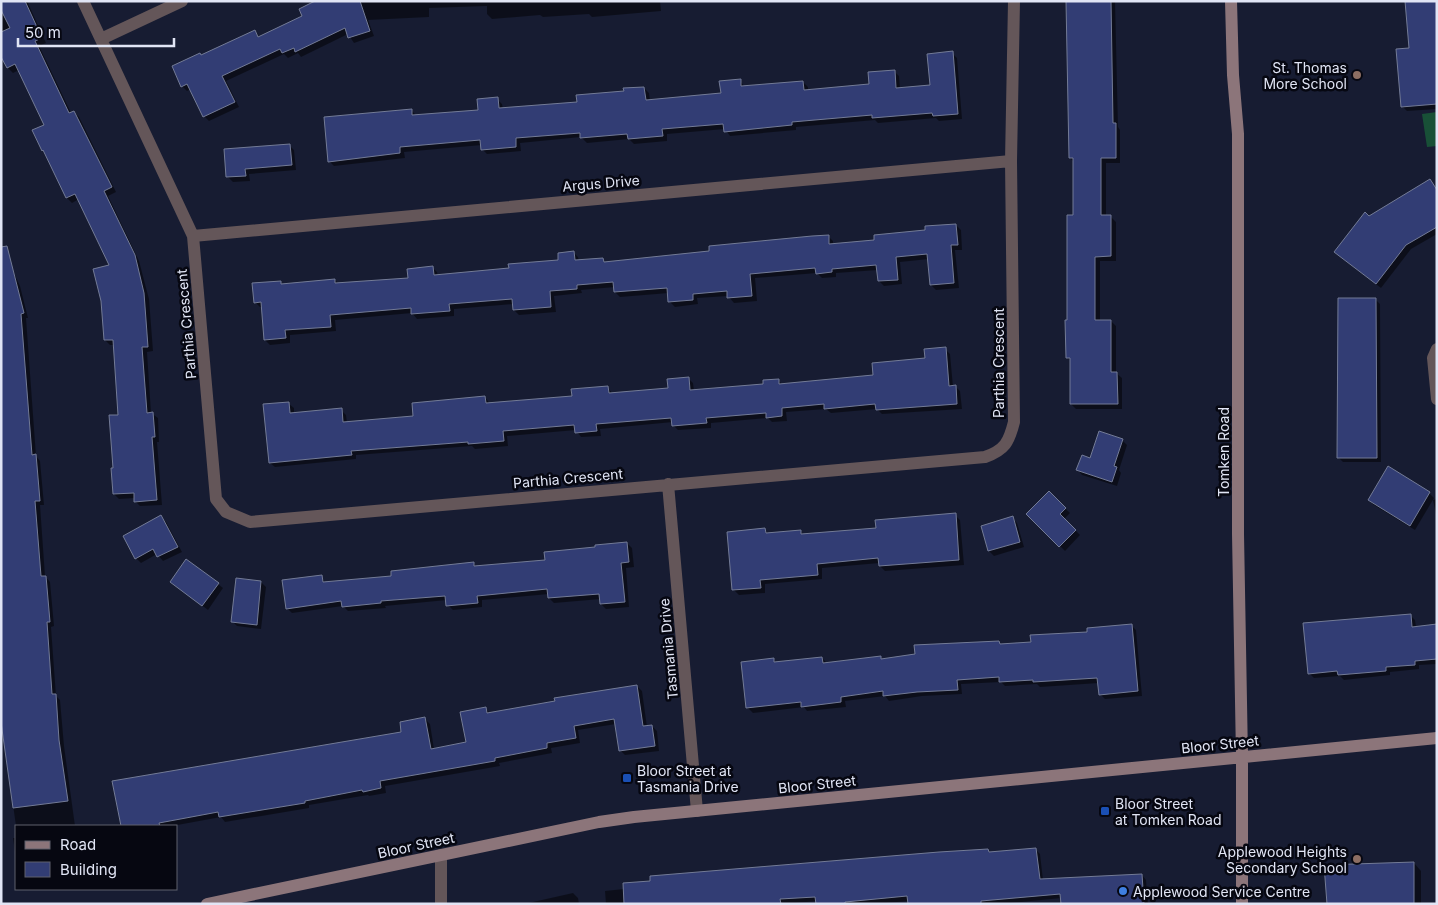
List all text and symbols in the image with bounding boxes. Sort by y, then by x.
scale bar [18,15,174,47]
text: 50 m [25,23,61,42]
place label: St. Thomas More School [1263,59,1347,92]
marker: St. Thomas More School [1351,69,1363,81]
street label: Argus Drive [562,171,640,195]
street label: Parthia Crescent [173,268,199,380]
street label: Parthia Crescent [990,307,1007,418]
street label: Tomken Road [1215,407,1232,497]
street label: Parthia Crescent [512,465,624,491]
street label: Tasmania Drive [655,598,681,700]
street label: Bloor Street [1180,731,1260,757]
place label: Bloor Street at Tasmania Drive [637,762,739,795]
street label: Bloor Street [777,771,857,797]
marker: Bloor Street at Tasmania Drive [621,772,633,784]
place label: Bloor Street at Tomken Road [1115,795,1222,828]
marker: Bloor Street at Tomken Road [1099,805,1111,817]
legend [15,825,178,890]
street label: Bloor Street [376,828,456,861]
text: Road [60,835,96,854]
place label: Applewood Heights Secondary School [1218,843,1347,876]
marker: Applewood Heights Secondary School [1351,853,1363,865]
text: Building [60,860,117,879]
place label: Applewood Service Centre [1133,883,1310,900]
marker: Applewood Service Centre [1117,885,1129,897]

